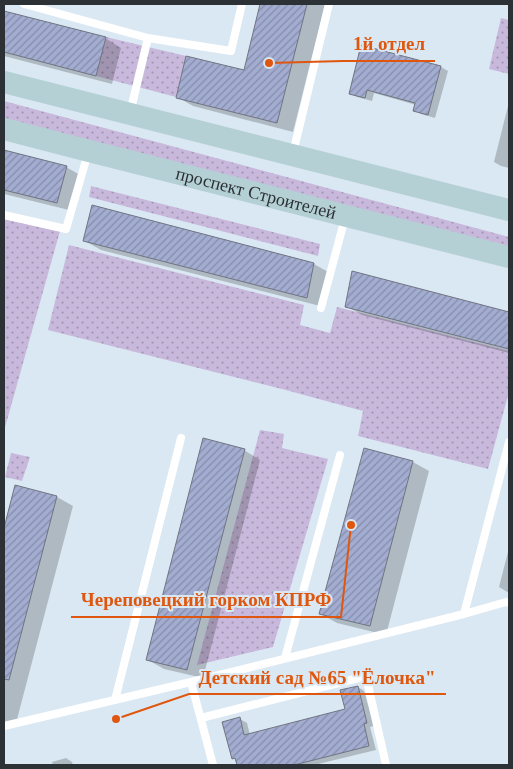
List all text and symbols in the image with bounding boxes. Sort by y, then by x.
callout: 1й отдел [343,27,435,61]
text: 1й отдел [353,33,425,54]
street label: проспект Строителей [174,163,339,223]
callout: Череповецкий горком КПРФ [71,583,341,617]
text: Череповецкий горком КПРФ [81,589,331,610]
callout: Детский сад №65 "Ёлочка" [189,660,446,694]
text: Детский сад №65 "Ёлочка" [198,667,436,688]

